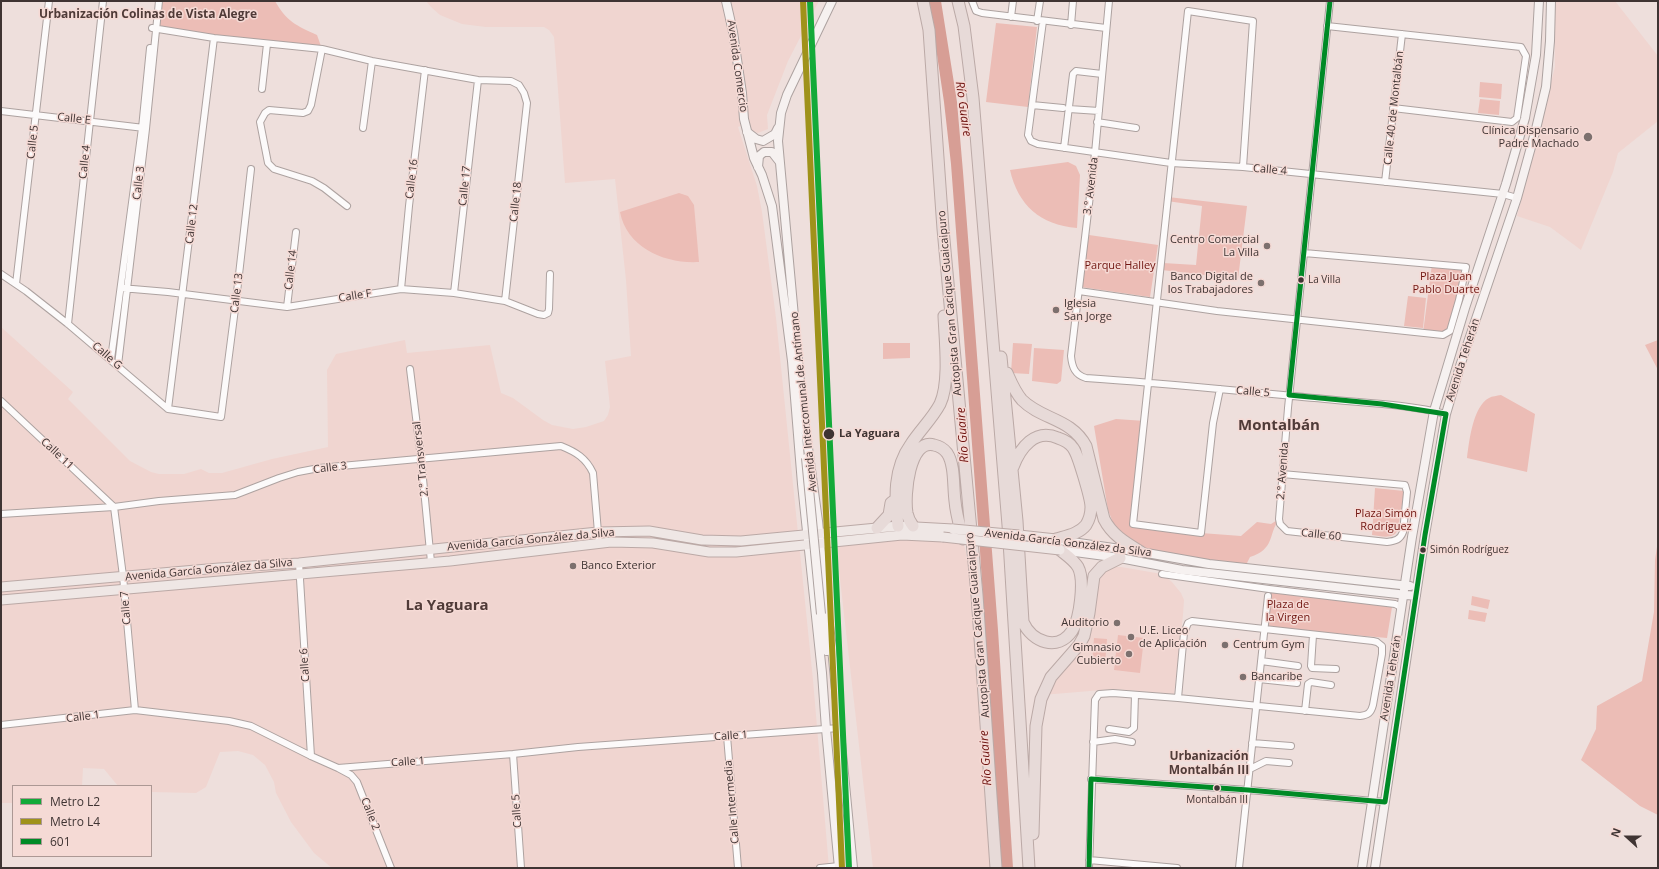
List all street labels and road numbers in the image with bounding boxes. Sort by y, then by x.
street label: Avenida Comercio [724,19,750,113]
street label: Calle 40 de Montalbán [1381,50,1407,166]
street label: Calle E [57,111,91,127]
street label: Calle 5 [25,124,41,160]
street label: Calle 4 [77,144,93,180]
street label: 3.° Avenida [1081,157,1101,215]
street label: Calle 16 [403,158,421,200]
street label: Calle 4 [1253,162,1287,178]
street label: Calle 3 [130,165,148,201]
street label: Calle 17 [456,165,474,207]
street label: Calle 18 [507,181,525,223]
street label: Calle 12 [183,203,201,245]
street label: Autopista Gran Cacique Guaicaipuro [935,210,965,396]
street label: Calle 14 [282,249,300,291]
street label: Calle 13 [228,272,246,314]
street label: Calle F [338,287,372,305]
street label: Avenida Intercomunal de Antímano [788,311,820,493]
street label: Avenida Teherán [1443,317,1483,403]
street label: Calle G [89,339,125,373]
street label: Calle 5 [1236,384,1270,400]
street label: 2.° Transversal [410,421,432,497]
street label: Calle 11 [38,435,76,473]
street label: 2.° Avenida [1274,442,1292,500]
street label: Calle 3 [312,459,348,477]
street label: Avenida García González da Silva [447,526,615,554]
street label: Avenida García González da Silva [984,526,1152,560]
street label: Calle 60 [1300,526,1342,544]
street label: Autopista Gran Cacique Guaicaipuro [963,532,993,718]
street label: Avenida García González da Silva [125,556,293,584]
street label: Calle 7 [118,591,134,625]
street label: Avenida Teherán [1378,634,1404,722]
street label: Calle 6 [297,648,313,682]
street label: Calle 1 [65,708,101,726]
street label: Calle 1 [714,728,748,744]
street label: Calle 1 [391,754,425,770]
street label: Calle Intermedia [722,760,742,844]
street label: Calle 5 [509,794,525,828]
street label: Calle 2 [358,796,382,832]

